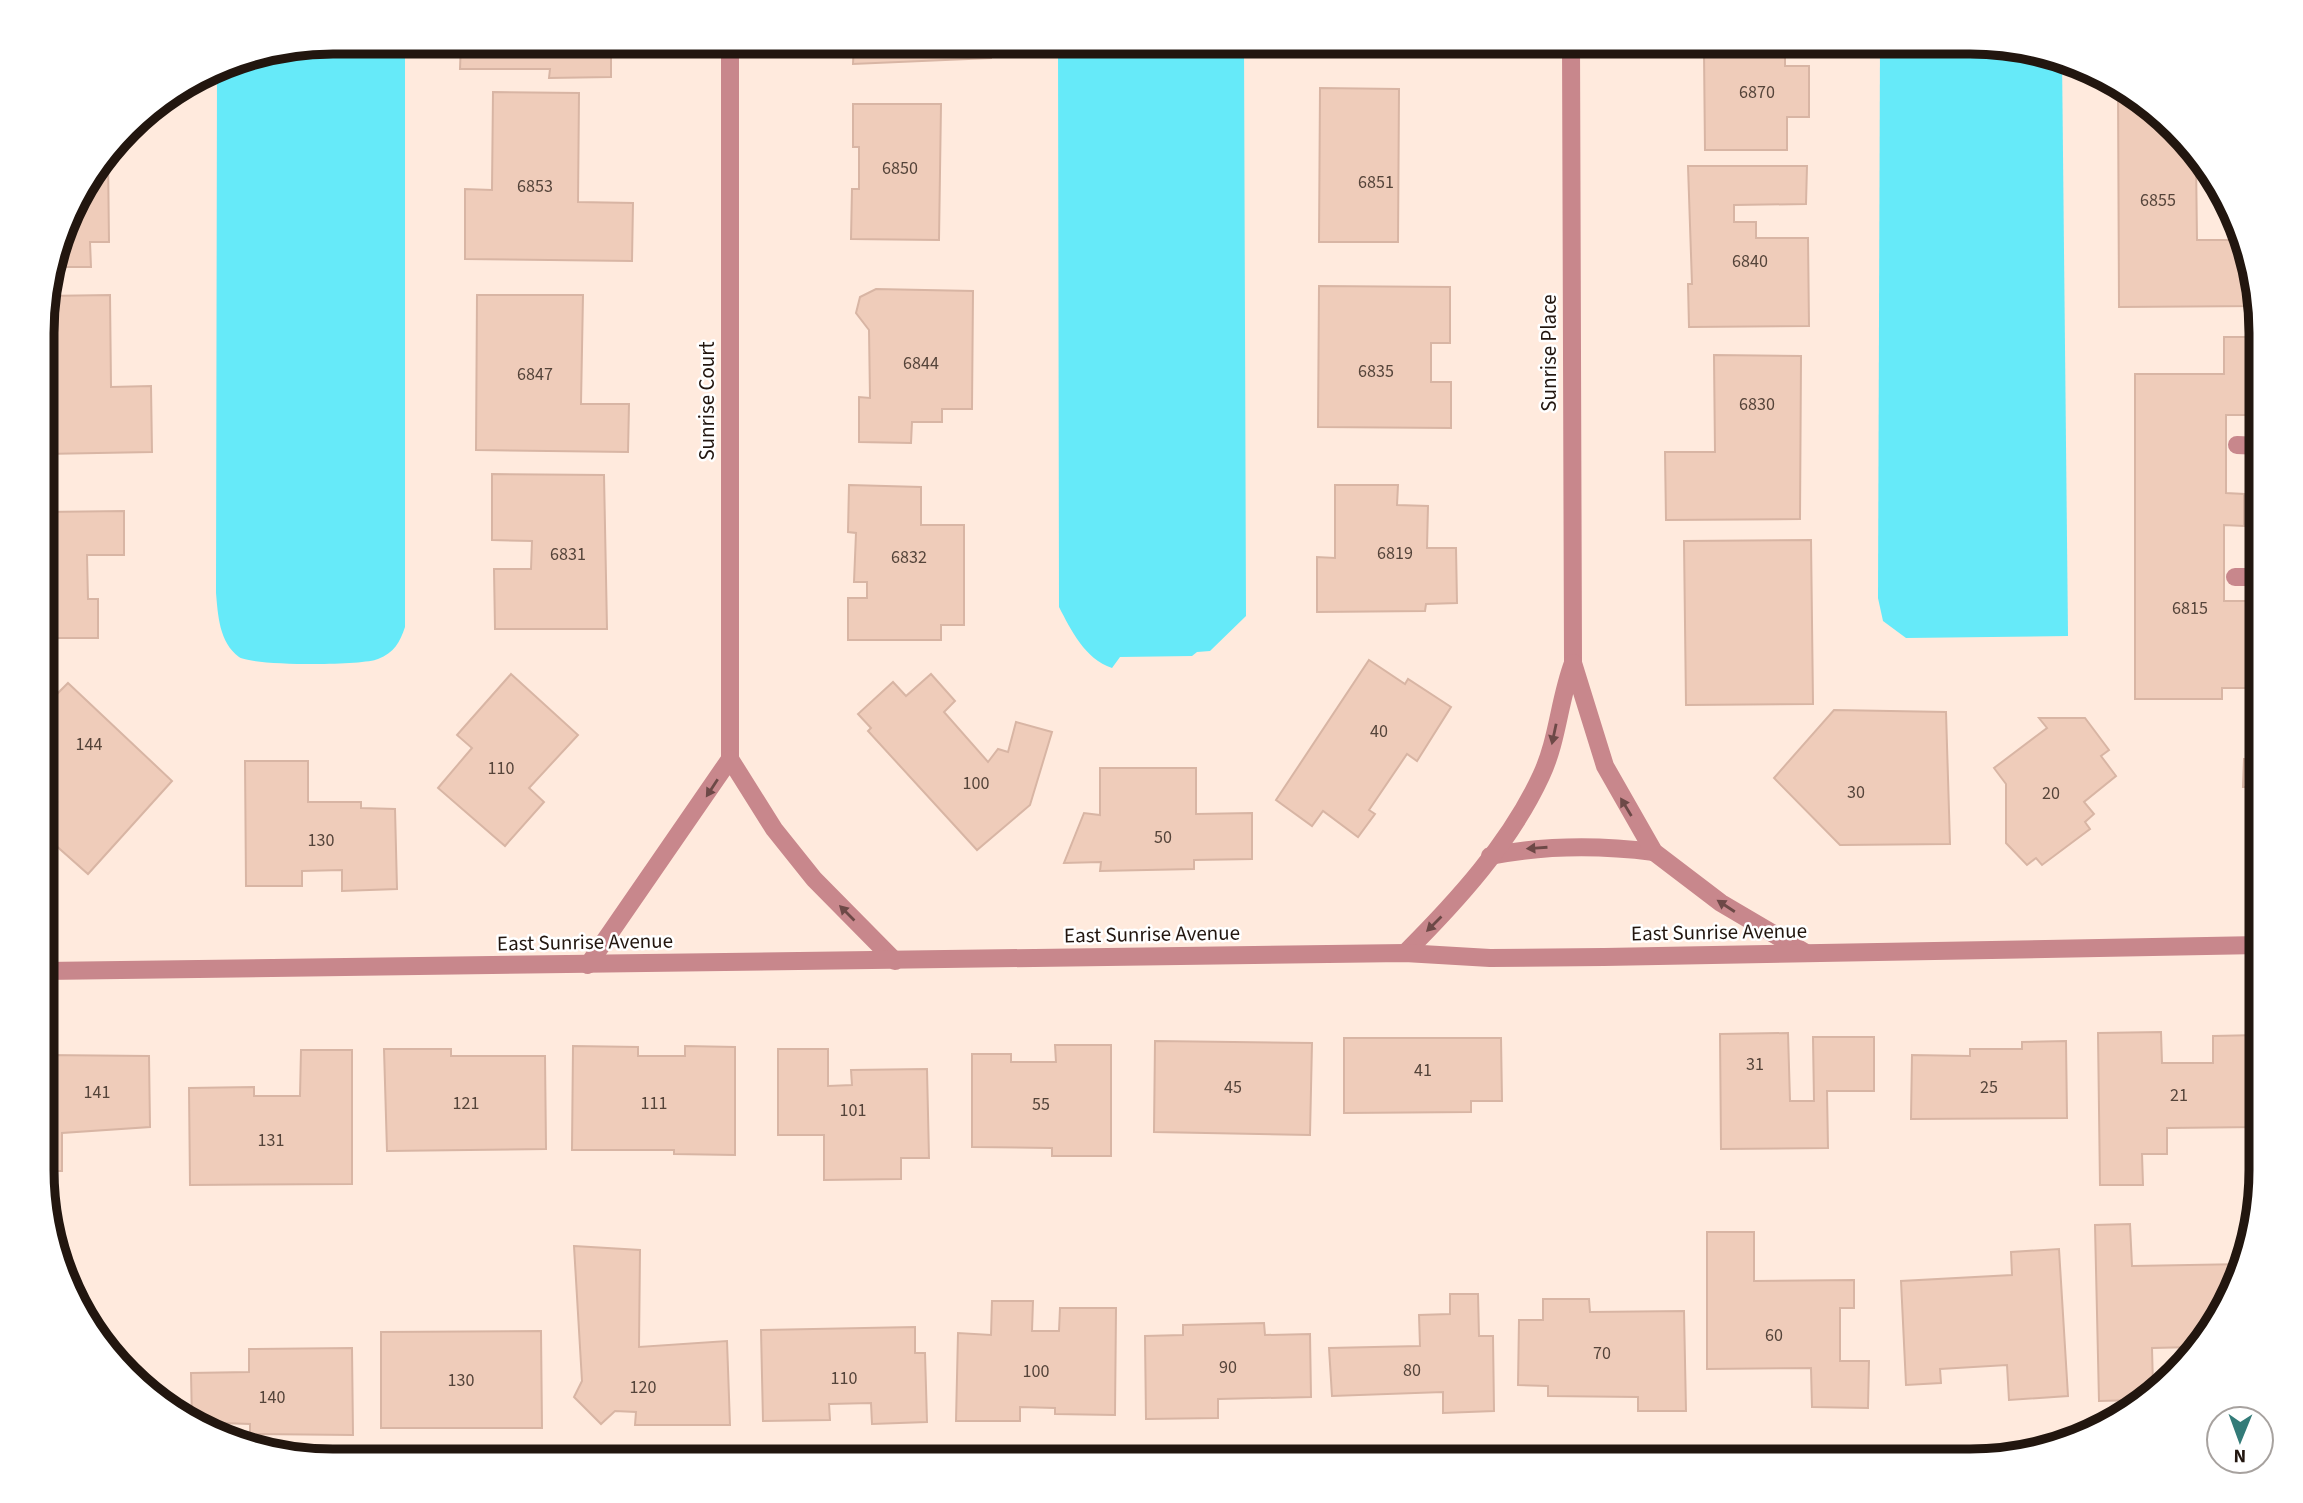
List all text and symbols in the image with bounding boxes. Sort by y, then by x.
house number: 6870 [1739,80,1775,105]
house number: 6850 [882,156,918,181]
house number: 6851 [1358,170,1394,195]
house number: 6853 [517,174,553,199]
house number: 6855 [2140,188,2176,213]
house number: 6840 [1732,249,1768,274]
street label: Sunrise Place [1534,294,1564,412]
street label: Sunrise Court [692,341,722,461]
house number: 6844 [903,351,939,376]
house number: 6835 [1358,359,1394,384]
house number: 6847 [517,362,553,387]
house number: 6830 [1739,392,1775,417]
house number: 6819 [1377,541,1413,566]
house number: 6831 [550,542,586,567]
house number: 6832 [891,545,927,570]
house number: 6815 [2172,596,2208,621]
house number: 40 [1370,719,1388,744]
one-way arrow [1548,723,1559,745]
house number: 144 [76,732,102,757]
house number: 110 [488,756,514,781]
house number: 100 [963,771,989,796]
one-way arrow [706,778,719,797]
house number: 30 [1847,780,1865,805]
house number: 20 [2042,781,2060,806]
one-way arrow [1620,797,1632,816]
house number: 50 [1154,825,1172,850]
house number: 130 [308,828,334,853]
one-way arrow [1526,843,1548,854]
one-way arrow [1716,899,1736,912]
one-way arrow [839,905,855,921]
one-way arrow [1426,915,1442,932]
street label: East Sunrise Avenue [1631,915,1807,949]
street label: East Sunrise Avenue [1064,917,1240,951]
street label: East Sunrise Avenue [497,925,673,959]
house number: 31 [1746,1052,1764,1077]
house number: 41 [1414,1058,1432,1083]
house number: 45 [1224,1075,1242,1100]
house number: 25 [1980,1075,1998,1100]
house number: 141 [84,1080,110,1105]
house number: 21 [2170,1083,2188,1108]
house number: 121 [453,1091,479,1116]
house number: 111 [641,1091,667,1116]
house number: 55 [1032,1092,1050,1117]
house number: 101 [840,1098,866,1123]
house number: 131 [258,1128,284,1153]
house number: 60 [1765,1323,1783,1348]
house number: 70 [1593,1341,1611,1366]
house number: 90 [1219,1355,1237,1380]
house number: 80 [1403,1358,1421,1383]
house number: 100 [1023,1359,1049,1384]
house number: 110 [831,1366,857,1391]
house number: 130 [448,1368,474,1393]
house number: 120 [630,1375,656,1400]
house number: 140 [259,1385,285,1410]
north arrow [2205,1405,2275,1475]
text: N [2233,1442,2246,1469]

